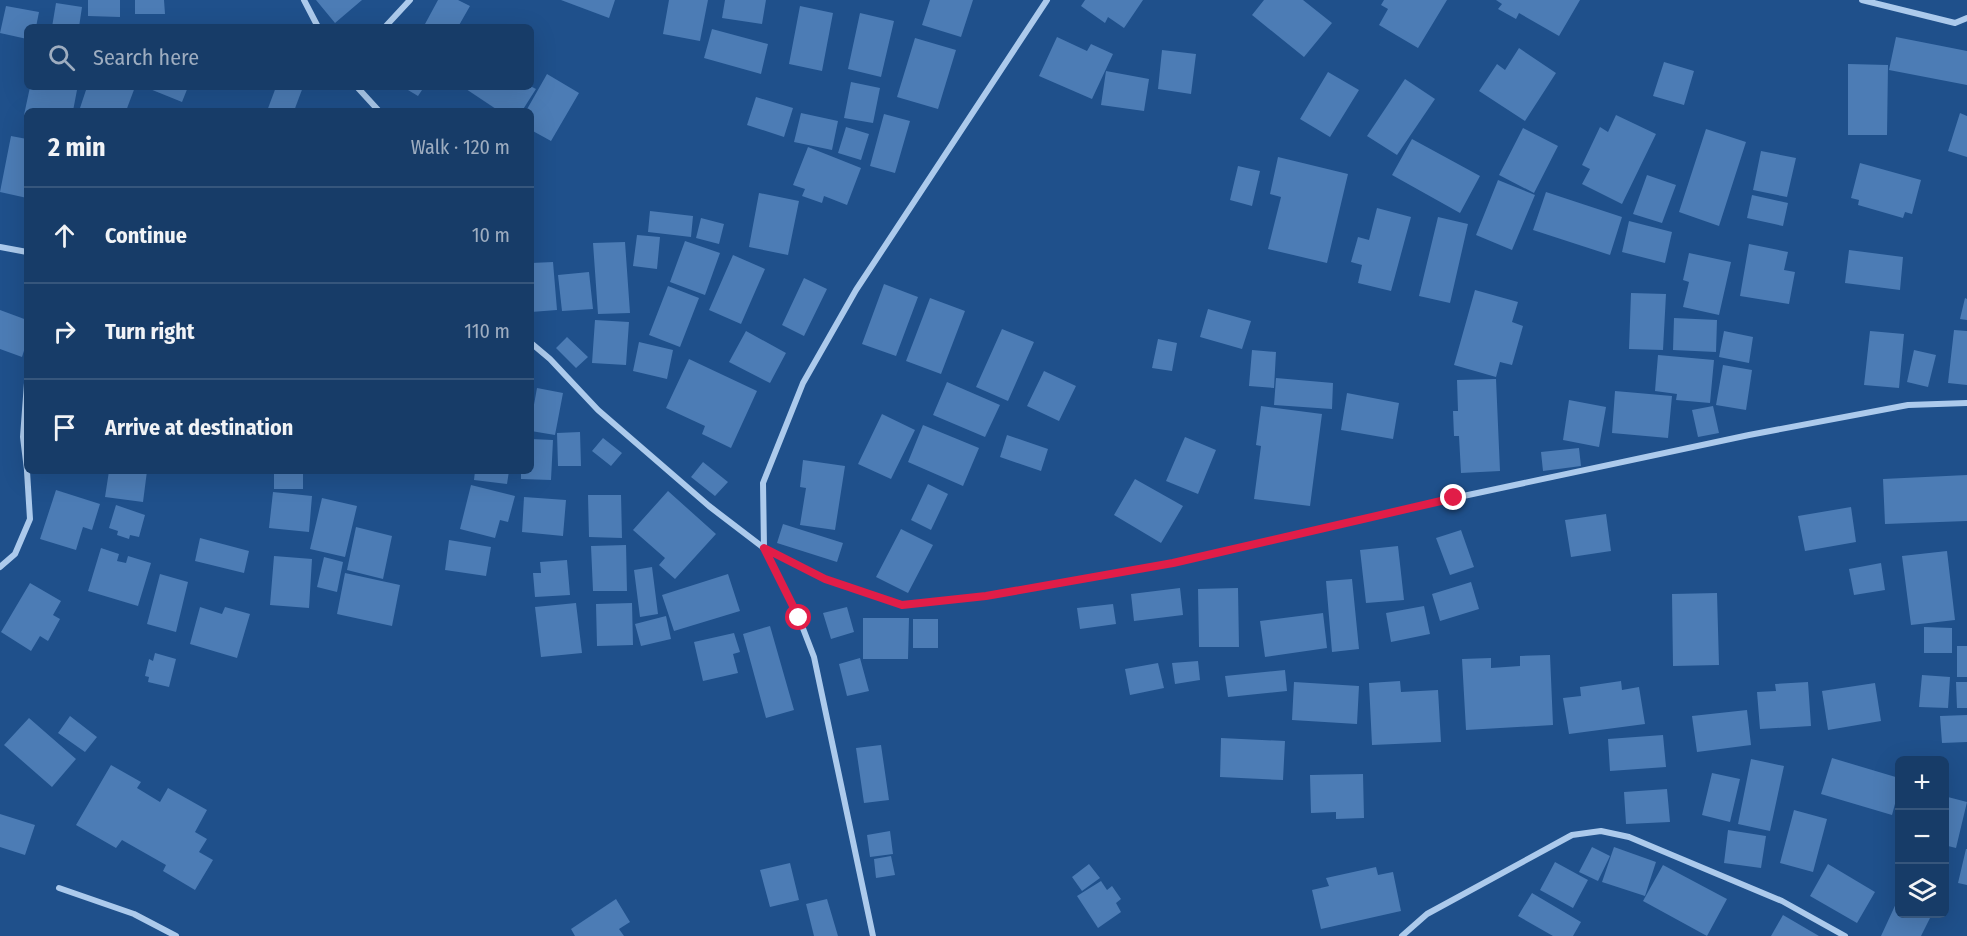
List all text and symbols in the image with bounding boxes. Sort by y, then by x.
search box [24,24,534,90]
icon: search [45,41,78,74]
text: Search here [93,44,199,71]
text: 2 min [48,132,106,163]
text: Walk · 120 m [411,135,510,159]
icon: ahead [48,219,81,252]
text: Continue [105,222,187,249]
text: 10 m [472,223,510,247]
icon: right [48,315,81,348]
text: Turn right [105,318,194,345]
text: 110 m [464,319,510,343]
icon: arrive [48,411,81,444]
text: Arrive at destination [105,414,293,441]
route end [1440,484,1466,510]
route start [785,604,811,630]
map controls [1895,756,1949,918]
button: + [1895,756,1949,810]
button: − [1895,810,1949,864]
button: layers [1895,864,1949,918]

